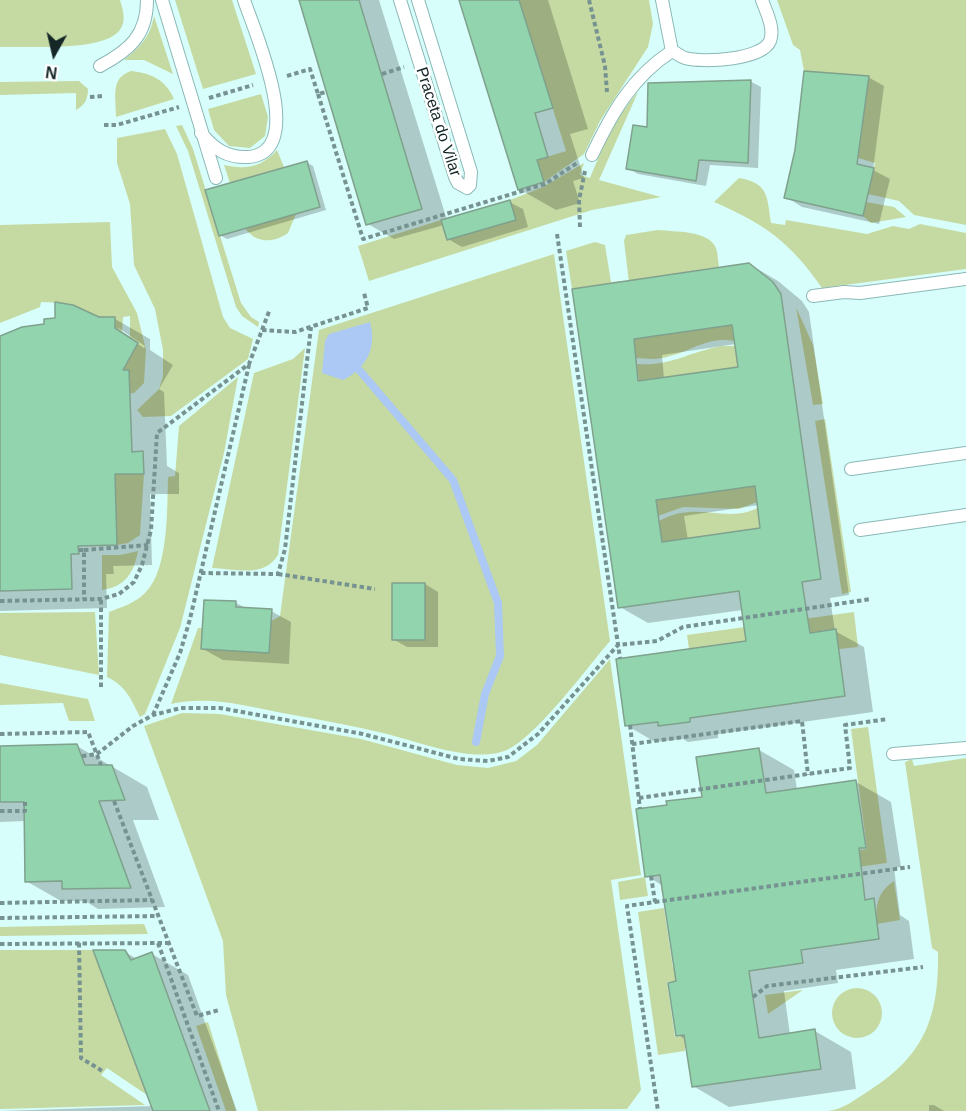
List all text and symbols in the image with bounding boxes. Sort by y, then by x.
north arrow [24,24,84,84]
text: N [45,63,58,82]
street label: Praceta do Vilar [411,65,465,179]

